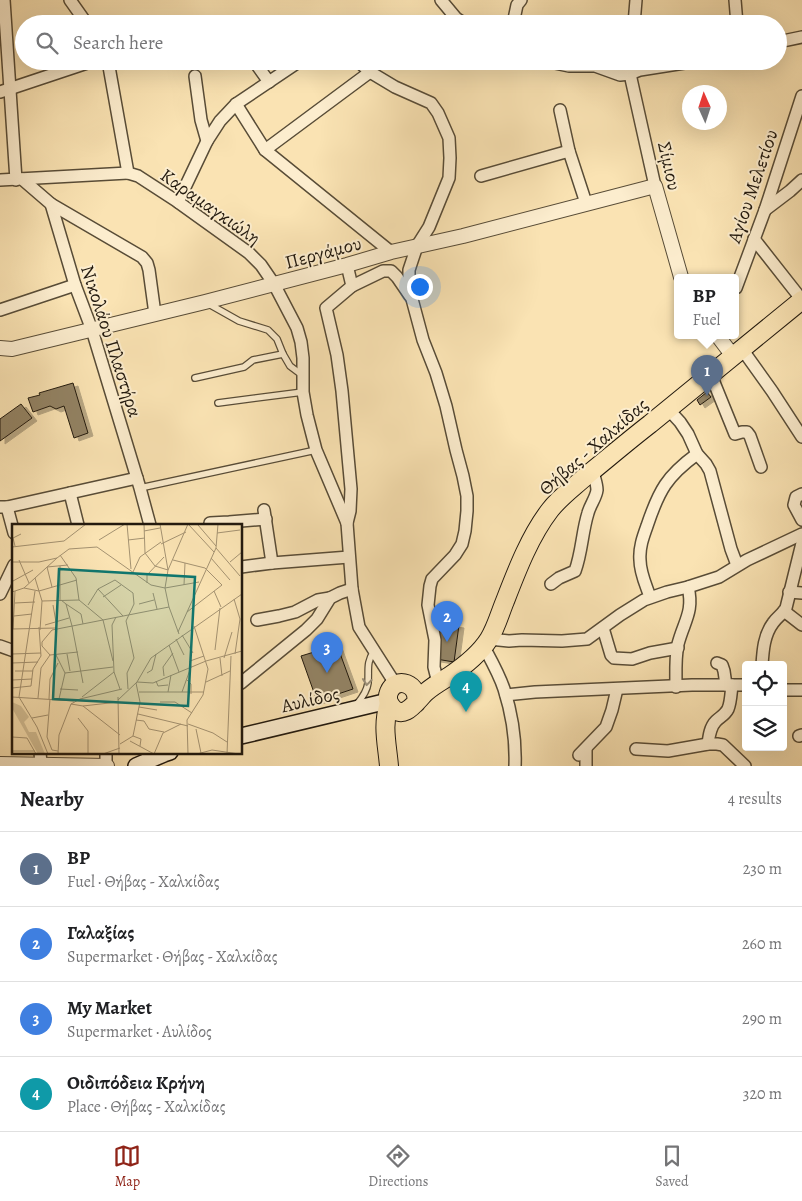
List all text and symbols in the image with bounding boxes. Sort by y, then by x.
search box [15,15,787,70]
icon: search [33,29,61,57]
text: Search here [73,30,163,56]
north arrow [682,85,727,130]
street label: Αγίου Μελετίου [721,126,784,247]
street label: Σίμιου [651,139,687,193]
street label: Καραμαγκιώλη [155,162,266,251]
street label: Περγάμου [282,230,364,276]
street label: Νικολάου Πλαστήρα [74,262,148,421]
your location [407,274,433,300]
popup [674,274,739,339]
text: BP [693,283,715,309]
text: Fuel [693,309,720,331]
pin: 1 [691,355,723,396]
street label: Θήβας - Χαλκίδας [534,392,654,501]
inset map [12,524,242,754]
pin: 2 [431,601,463,642]
pin: 3 [311,632,343,673]
map controls [742,661,787,751]
button: locate [742,661,787,706]
pin: 4 [450,671,482,712]
one-way arrow [362,679,373,687]
street label: Αυλίδος [278,681,342,719]
button: layers [742,706,787,751]
text: Nearby [20,785,83,813]
text: 4 results [728,788,782,810]
text: BP [67,845,90,871]
text: 1 [33,858,39,880]
text: 230 m [743,858,782,880]
text: Fuel · Θήβας - Χαλκίδας [67,871,220,893]
text: Γαλαξίας [67,920,134,946]
text: 2 [32,933,40,955]
text: 260 m [742,933,782,955]
text: Supermarket · Θήβας - Χαλκίδας [67,946,277,968]
text: My Market [67,995,152,1021]
text: 3 [33,1008,39,1030]
text: 290 m [742,1008,782,1030]
text: Supermarket · Αυλίδος [67,1021,212,1043]
text: Οιδιπόδεια Κρήνη [67,1070,205,1096]
text: 4 [32,1083,40,1105]
text: 320 m [743,1083,782,1105]
text: Place · Θήβας - Χαλκίδας [67,1096,226,1118]
tab: Map [113,1142,141,1191]
tab: Directions [368,1142,428,1191]
tab: Saved [655,1142,689,1191]

